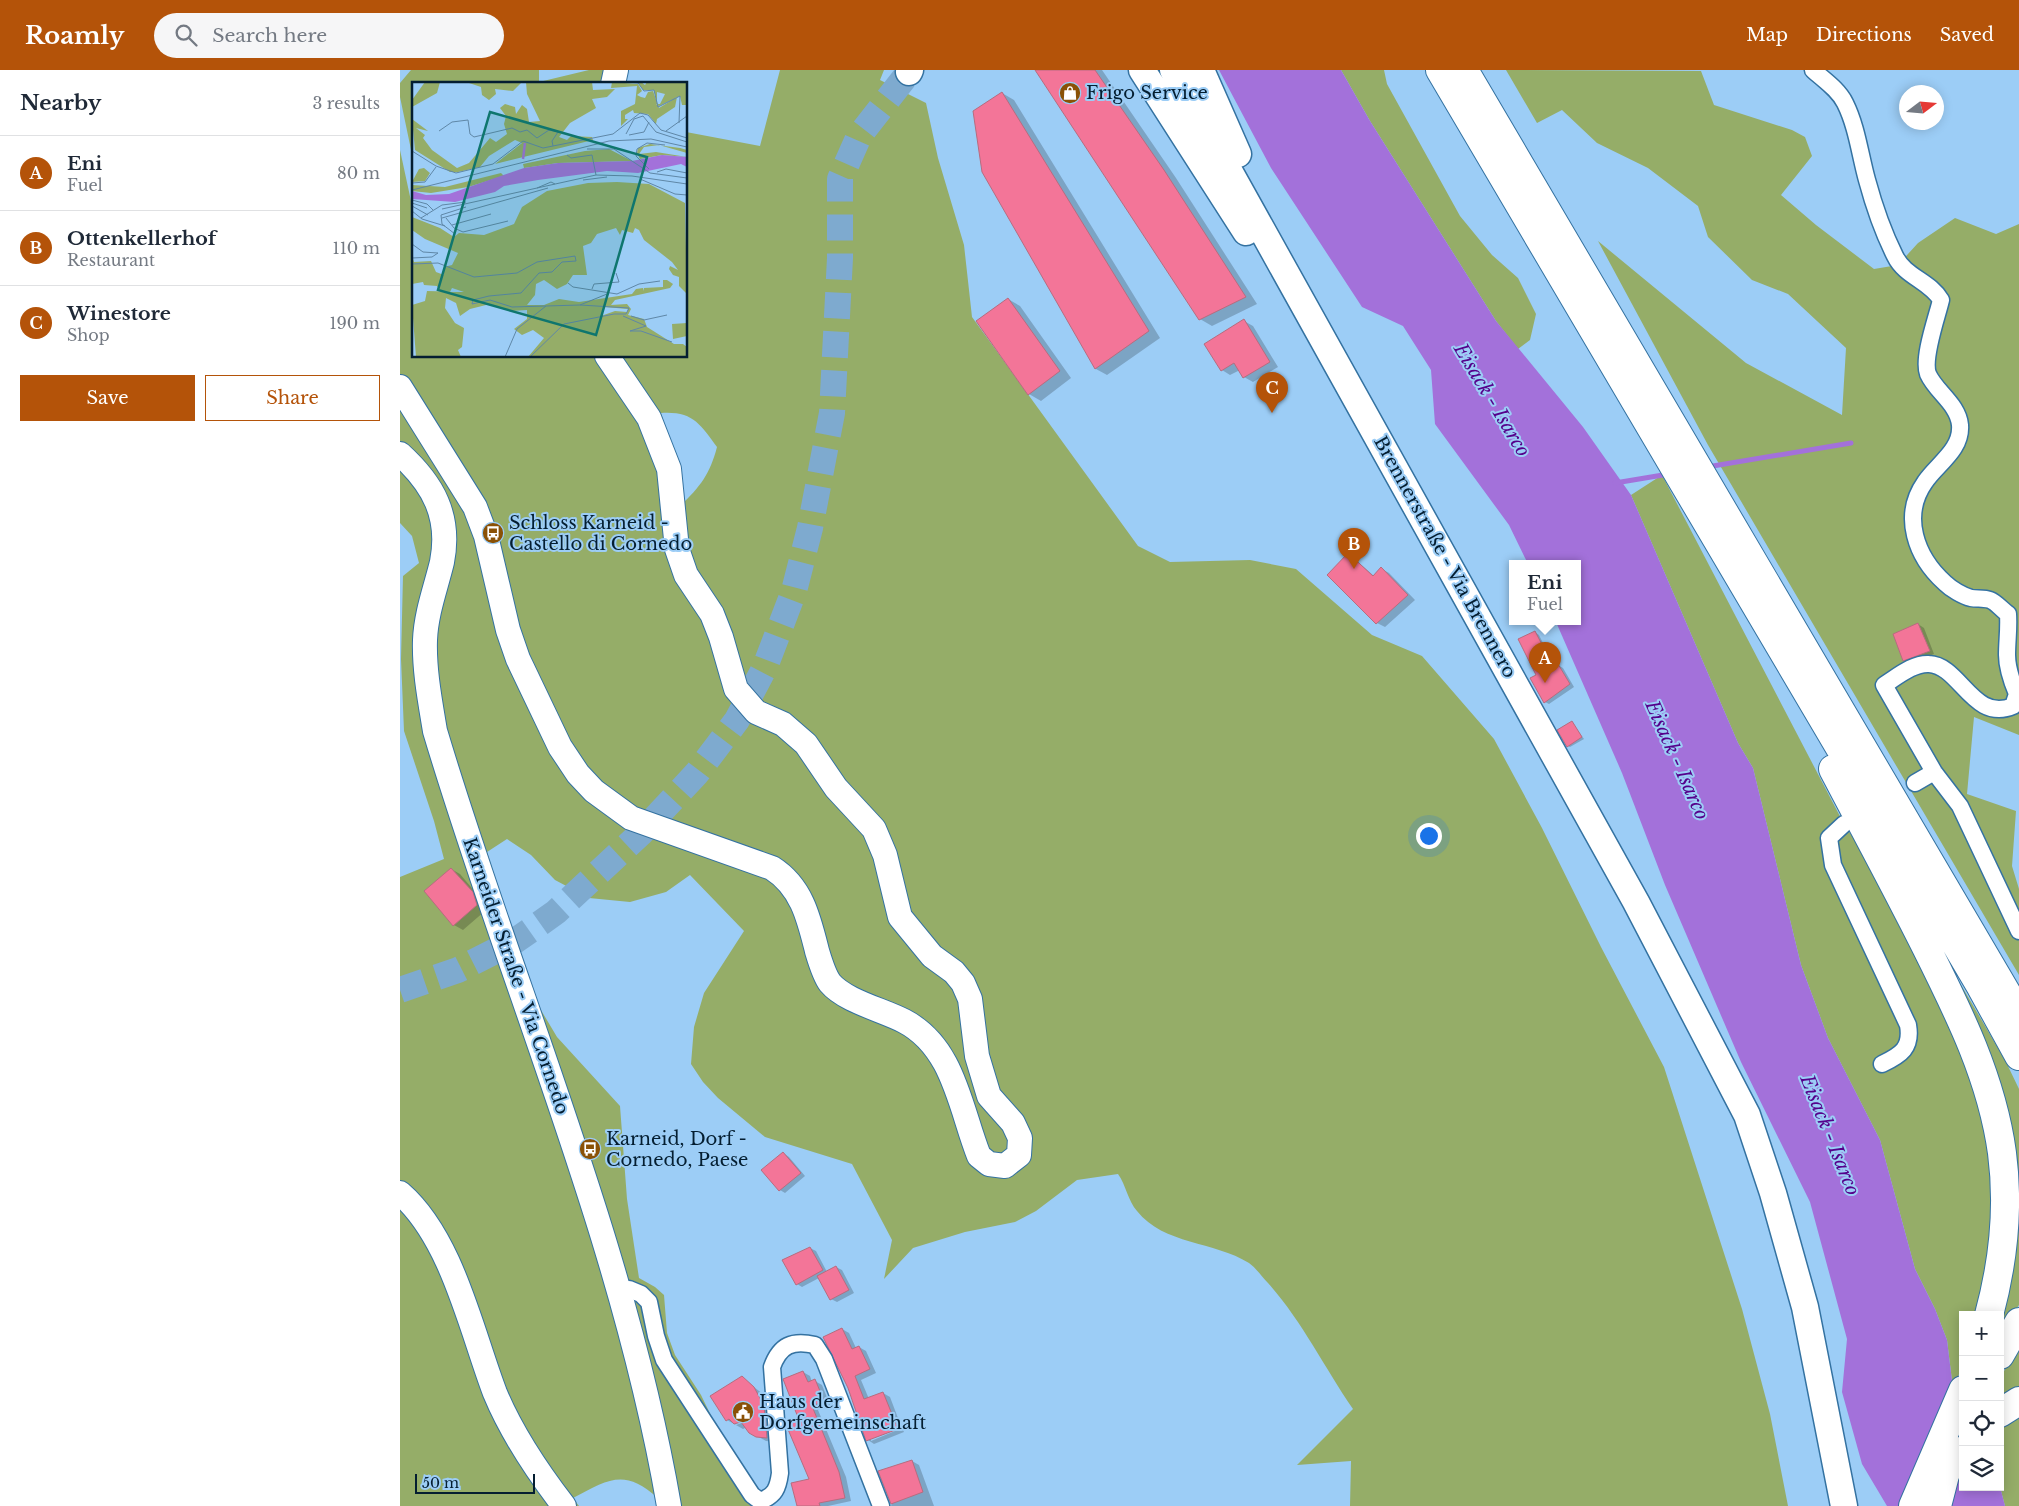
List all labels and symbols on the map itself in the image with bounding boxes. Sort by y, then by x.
shop icon: Frigo Service [1058,81,1082,105]
inset map [412,82,688,358]
place label: Frigo Service [1086,82,1208,104]
north arrow [1899,85,1944,130]
water label: Eisack - Isarco [1449,338,1535,461]
pin: C [1256,372,1288,413]
street label: Brennerstraße - Via Brennero [1369,432,1521,682]
place label: Schloss Karneid - Castello di Cornedo [509,512,692,555]
bus stop icon: Schloss Karneid - Castello di Cornedo [481,521,505,545]
pin: B [1338,528,1370,569]
pin: A [1529,642,1561,683]
water label: Eisack - Isarco [1640,696,1714,823]
your location [1416,823,1442,849]
street label: Karneider Straße - Via Cornedo [458,835,574,1117]
water label: Eisack - Isarco [1795,1070,1865,1199]
place label: Karneid, Dorf - Cornedo, Paese [606,1128,748,1171]
bus stop icon: Karneid, Dorf - Cornedo, Paese [578,1137,602,1161]
place label: Haus der Dorfgemeinschaft [759,1391,926,1434]
public building icon: Haus der Dorfgemeinschaft [731,1400,755,1424]
scale bar [415,1471,535,1494]

